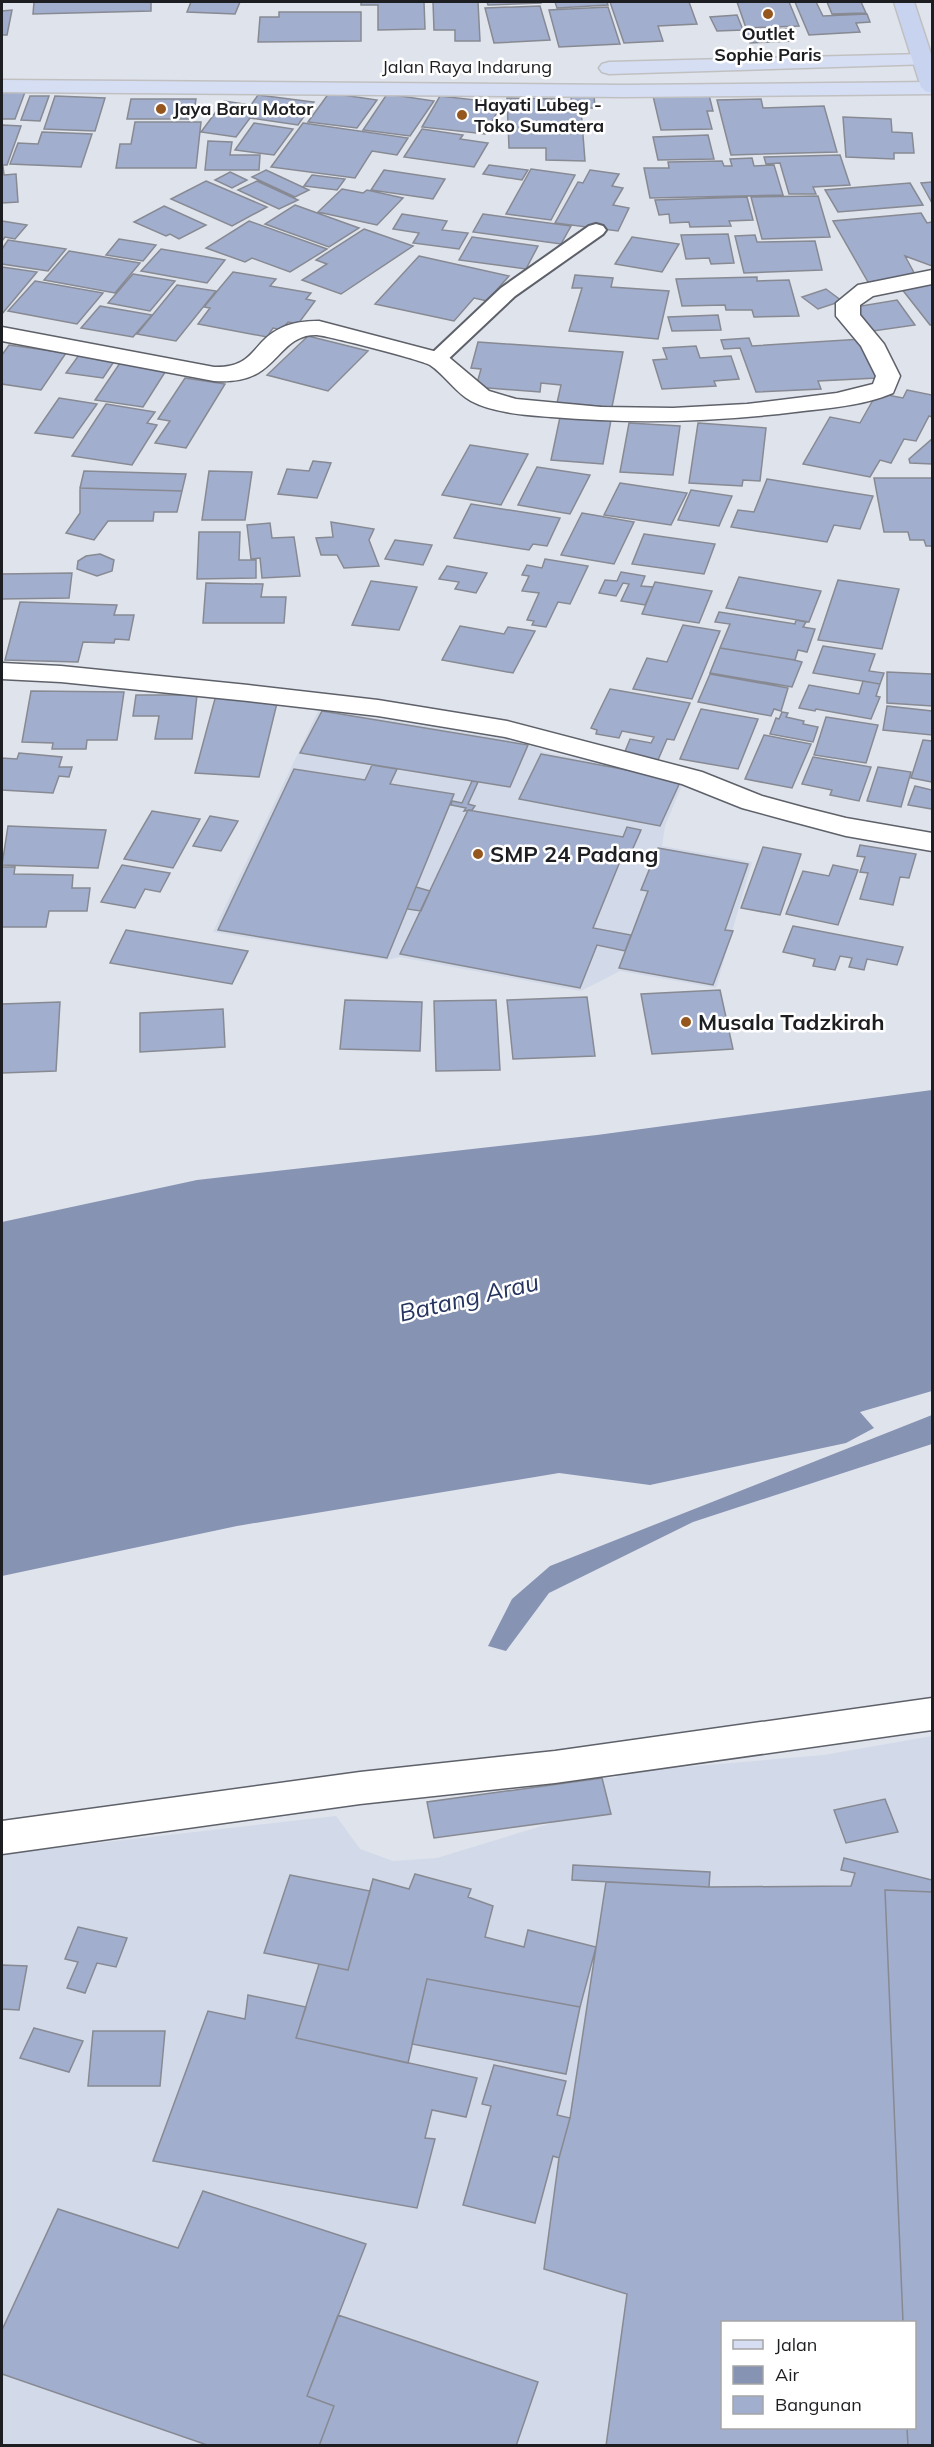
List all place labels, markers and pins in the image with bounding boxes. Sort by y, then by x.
marker: Outlet Sophie Paris [761,7,775,21]
place label: Outlet Sophie Paris [714,22,822,66]
place label: Hayati Lubeg - Toko Sumatera [474,93,604,137]
place label: Jaya Baru Motor [173,97,314,120]
marker: Jaya Baru Motor [154,102,168,116]
marker: Hayati Lubeg - Toko Sumatera [455,108,469,122]
place label: SMP 24 Padang [490,840,658,868]
marker: SMP 24 Padang [471,847,485,861]
place label: Musala Tadzkirah [698,1008,884,1036]
marker: Musala Tadzkirah [679,1015,693,1029]

